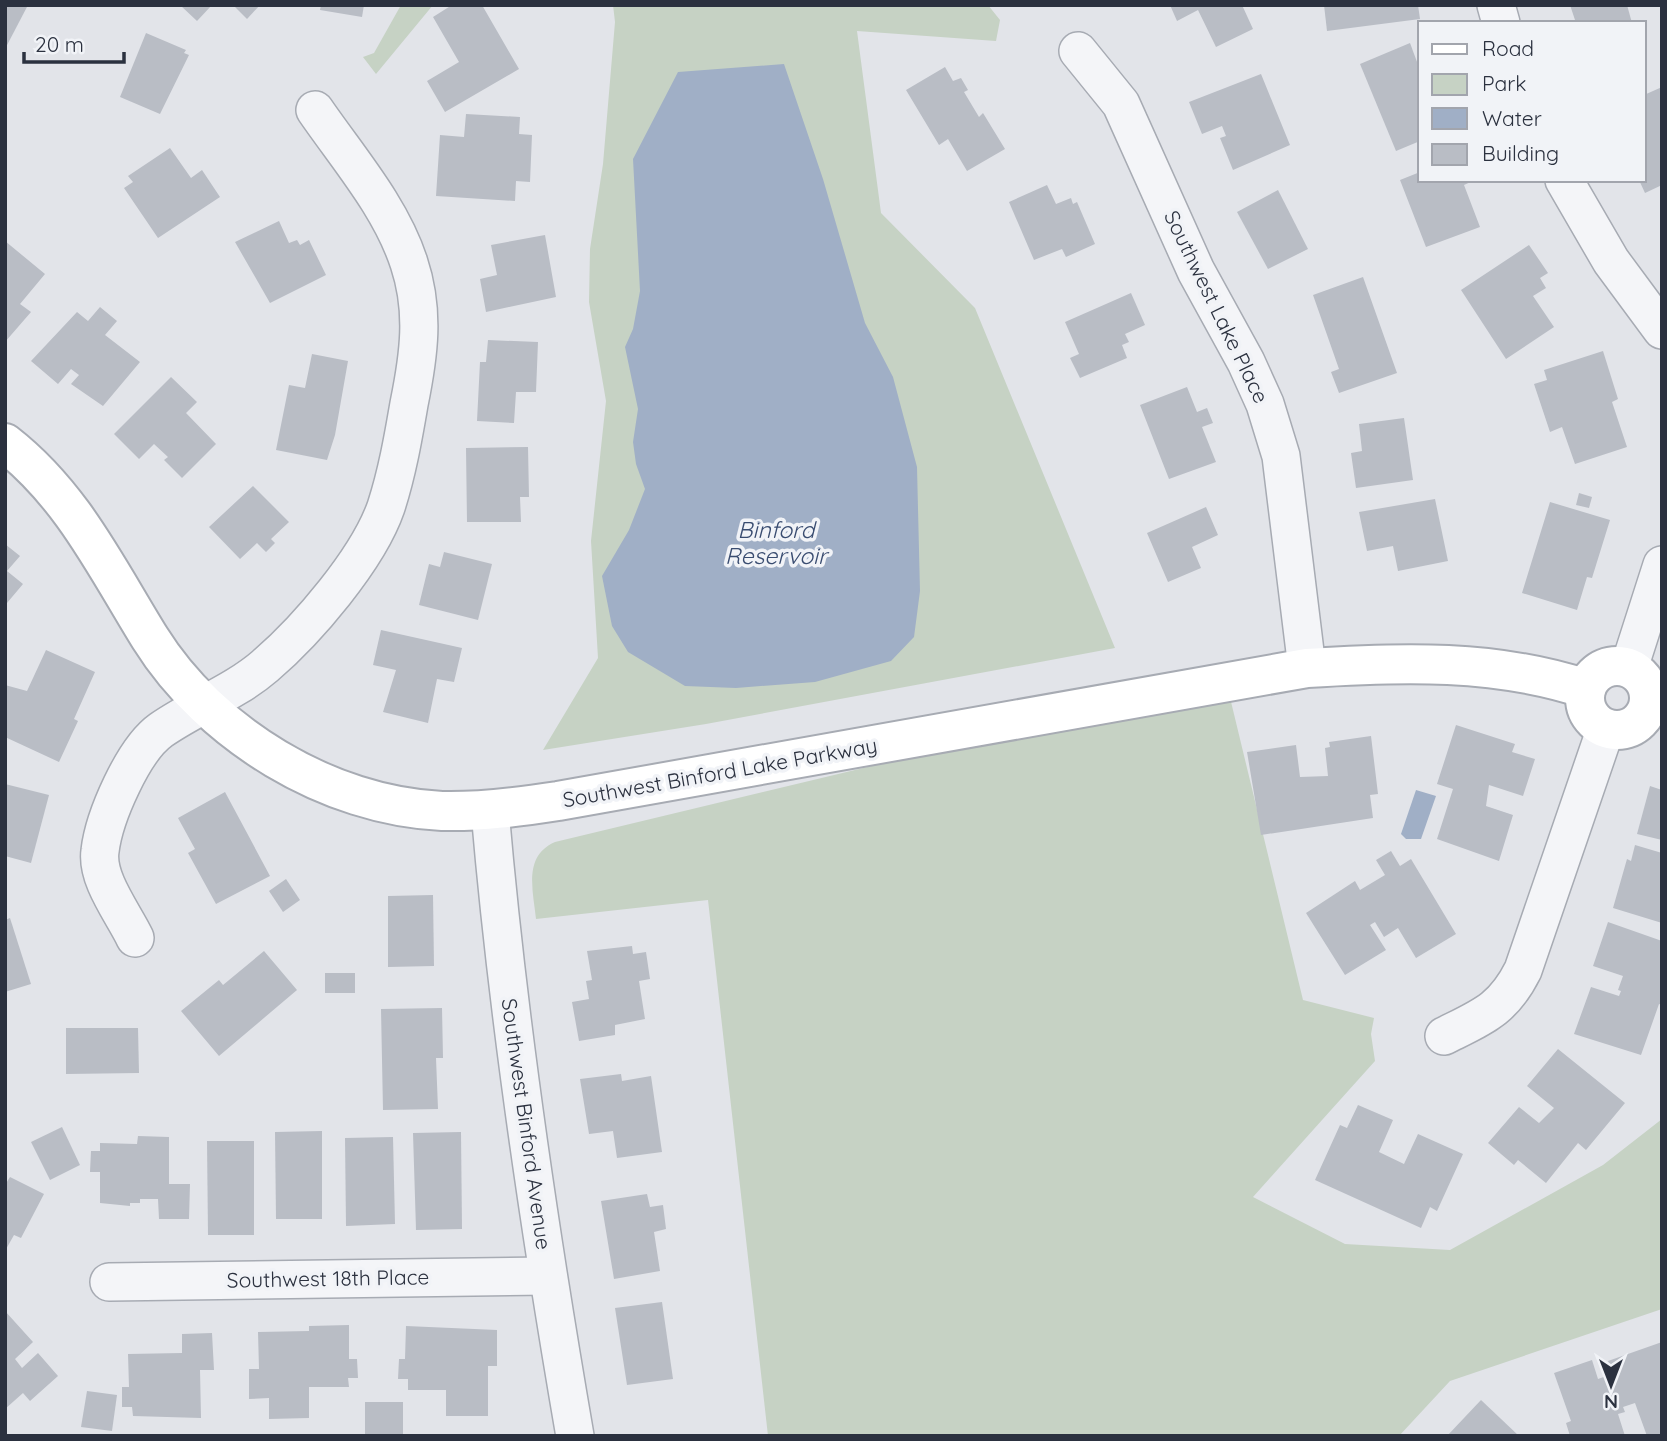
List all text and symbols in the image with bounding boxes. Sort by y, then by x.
scale bar [24,21,124,65]
legend [1418,21,1646,182]
text: 20 m [35,31,84,57]
text: Road [1482,35,1534,61]
text: Park [1482,70,1526,96]
text: Water [1482,105,1542,131]
text: Building [1482,140,1559,166]
street label: Southwest Lake Place [1159,206,1275,407]
water label: Binford Reservoir [725,515,830,570]
street label: Southwest Binford Lake Parkway [561,732,879,813]
street label: Southwest Binford Avenue [496,997,558,1251]
street label: Southwest 18th Place [226,1263,429,1293]
north arrow [1576,1350,1646,1420]
text: N [1604,1390,1618,1414]

